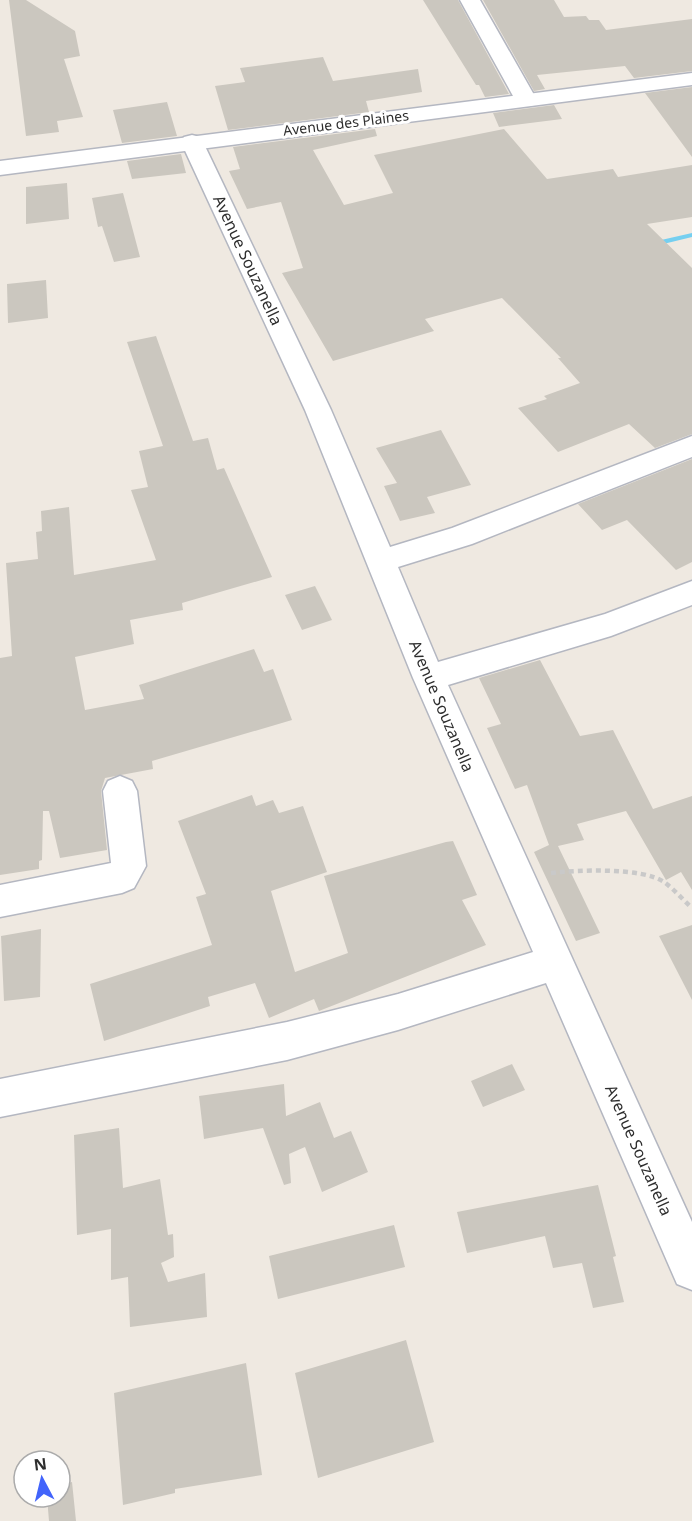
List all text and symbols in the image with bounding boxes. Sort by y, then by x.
street label: Avenue des Plaines [282,105,410,140]
street label: Avenue Souzanella [208,191,288,329]
street label: Avenue Souzanella [404,637,480,775]
street label: Avenue Souzanella [600,1081,678,1219]
north arrow [12,1449,72,1509]
text: N [32,1452,48,1476]

